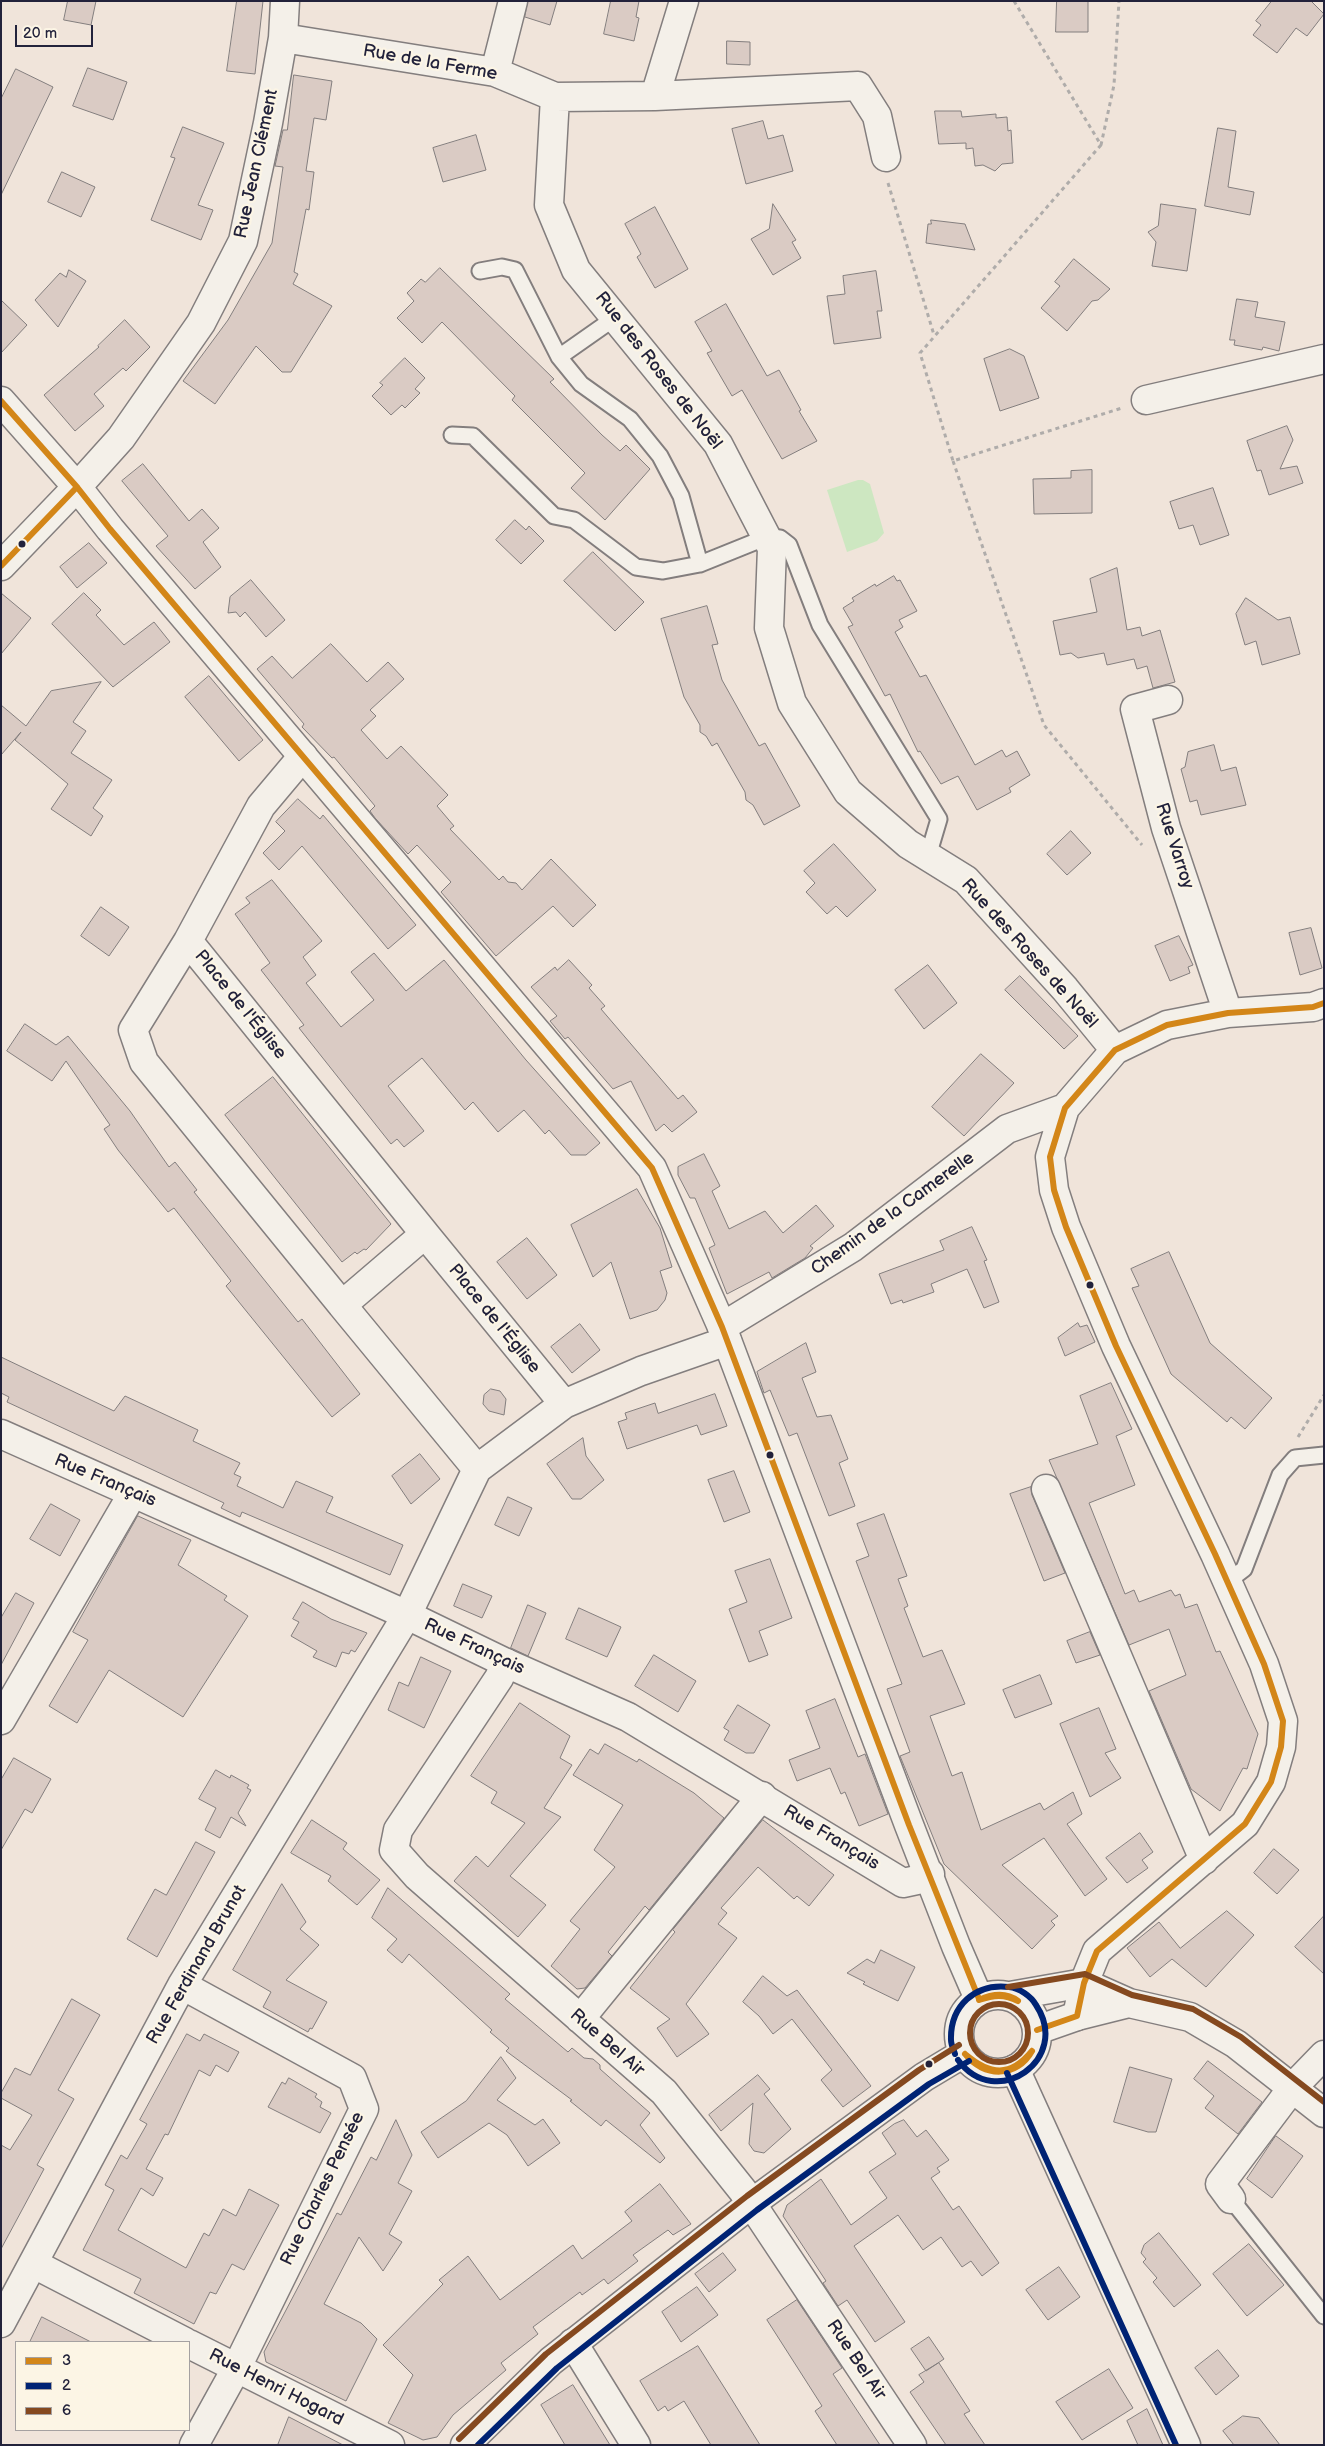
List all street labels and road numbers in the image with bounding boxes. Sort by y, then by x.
street label: Rue de la Ferme [361,41,499,85]
street label: Rue Jean Clément [231,87,283,241]
street label: Rue des Roses de Noël [590,288,726,454]
street label: Rue Varroy [1150,800,1198,892]
street label: Rue des Roses de Noël [956,875,1102,1033]
street label: Place de l'Église [189,946,291,1064]
street label: Chemin de la Camerelle [807,1148,979,1280]
street label: Place de l'Église [443,1260,545,1378]
street label: Rue Français [51,1450,159,1512]
street label: Rue Français [420,1614,528,1680]
street label: Rue Français [779,1801,883,1875]
street label: Rue Ferdinand Brunot [143,1882,251,2048]
street label: Rue Bel Air [565,2005,649,2081]
street label: Rue Charles Pensée [276,2109,370,2269]
street label: Rue Bel Air [821,2316,891,2404]
street label: Rue Henri Hogard [205,2345,347,2431]

